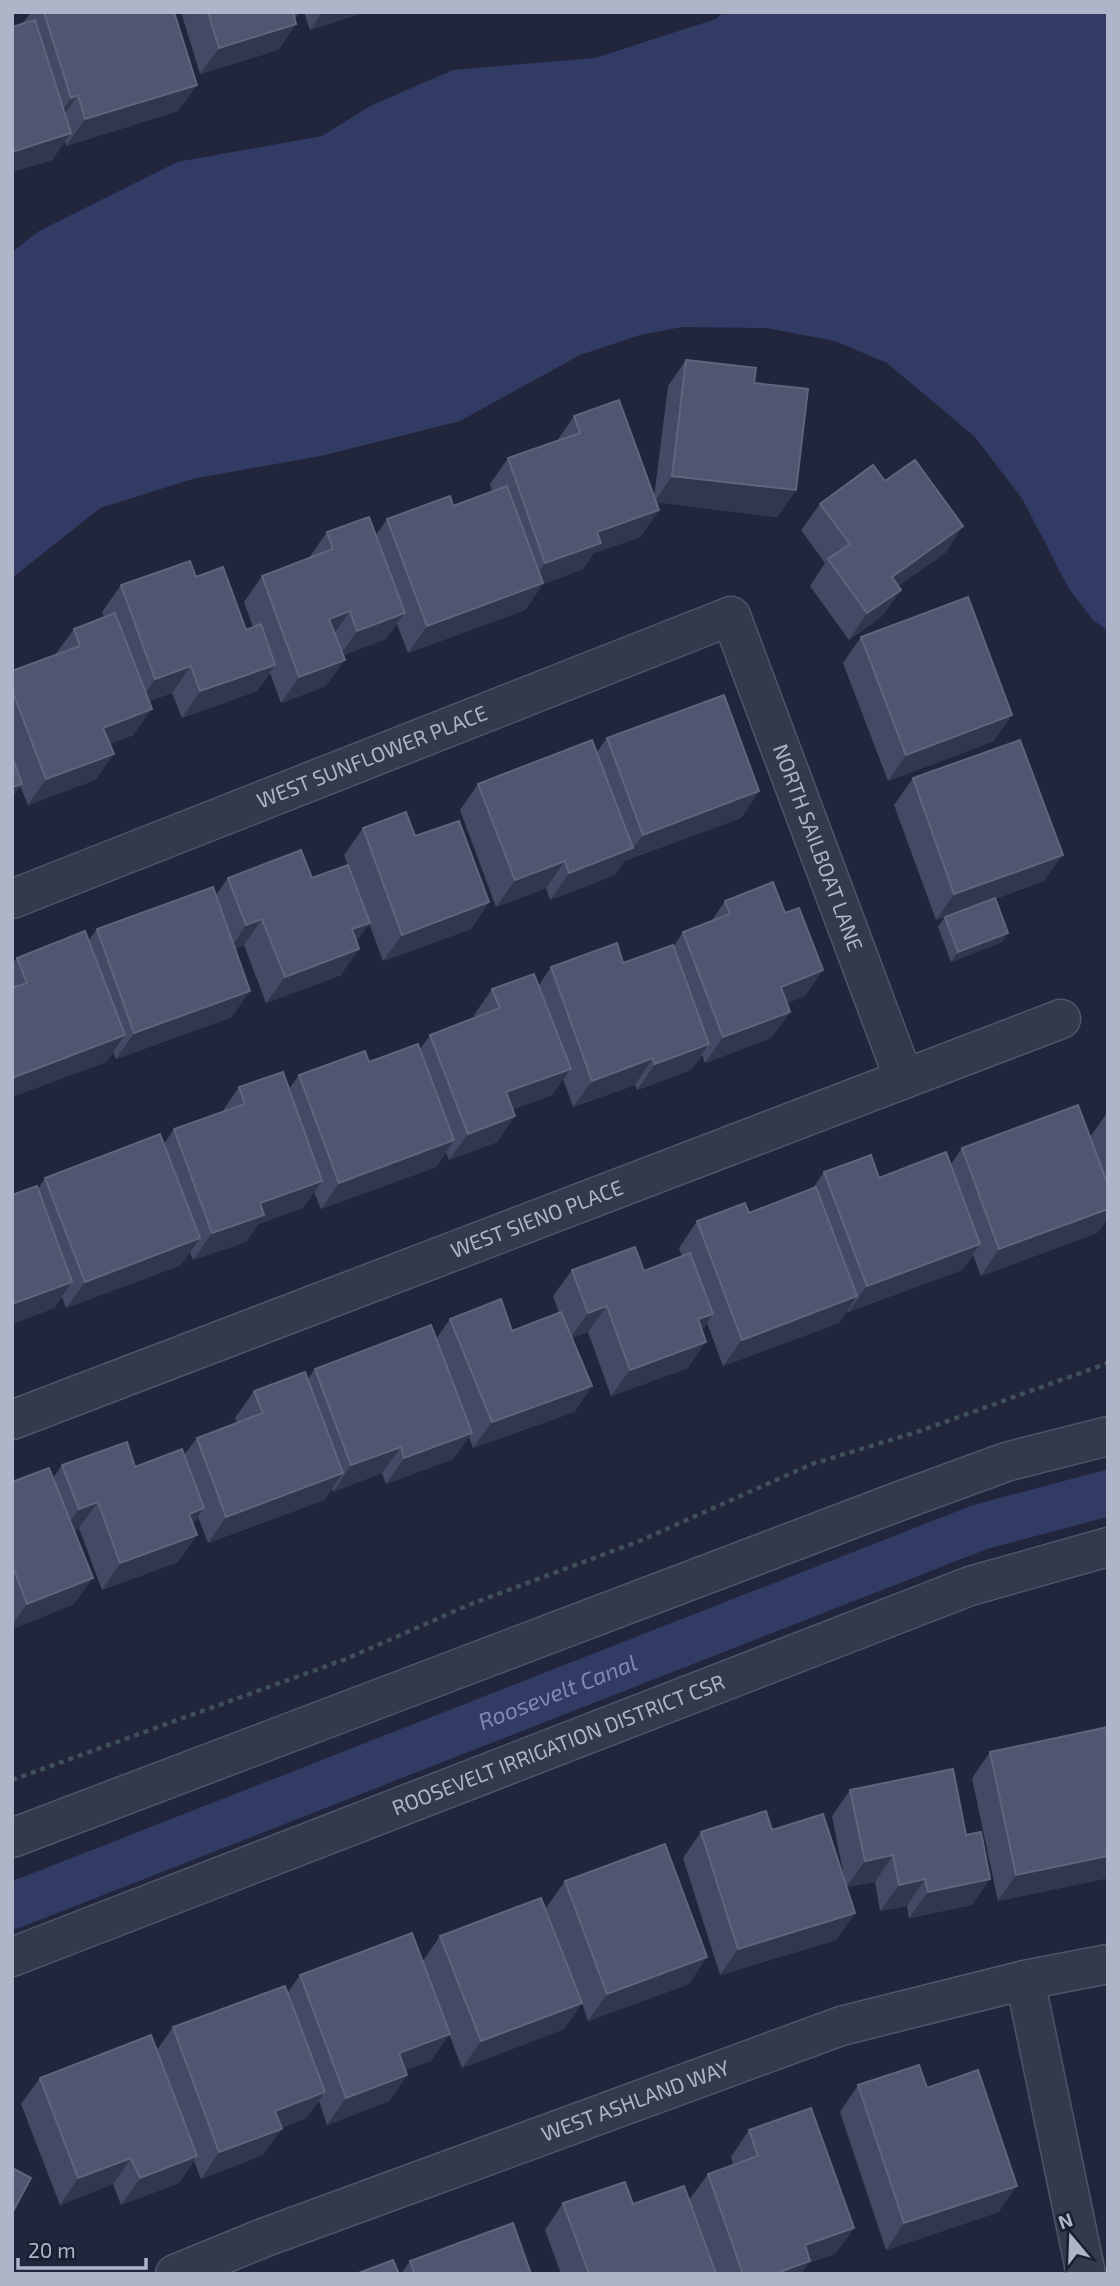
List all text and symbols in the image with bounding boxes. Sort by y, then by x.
street label: WEST SUNFLOWER PLACE [253,699,490,812]
street label: NORTH SAILBOAT LANE [769,740,869,954]
street label: WEST SIENO PLACE [447,1174,626,1262]
water label: Roosevelt Canal [474,1648,641,1735]
street label: ROOSEVELT IRRIGATION DISTRICT CSR [388,1668,728,1820]
street label: WEST ASHLAND WAY [538,2054,733,2146]
north arrow [1036,2202,1106,2272]
text: N [1055,2207,1076,2234]
scale bar [18,2226,145,2270]
text: 20 m [28,2237,76,2262]

